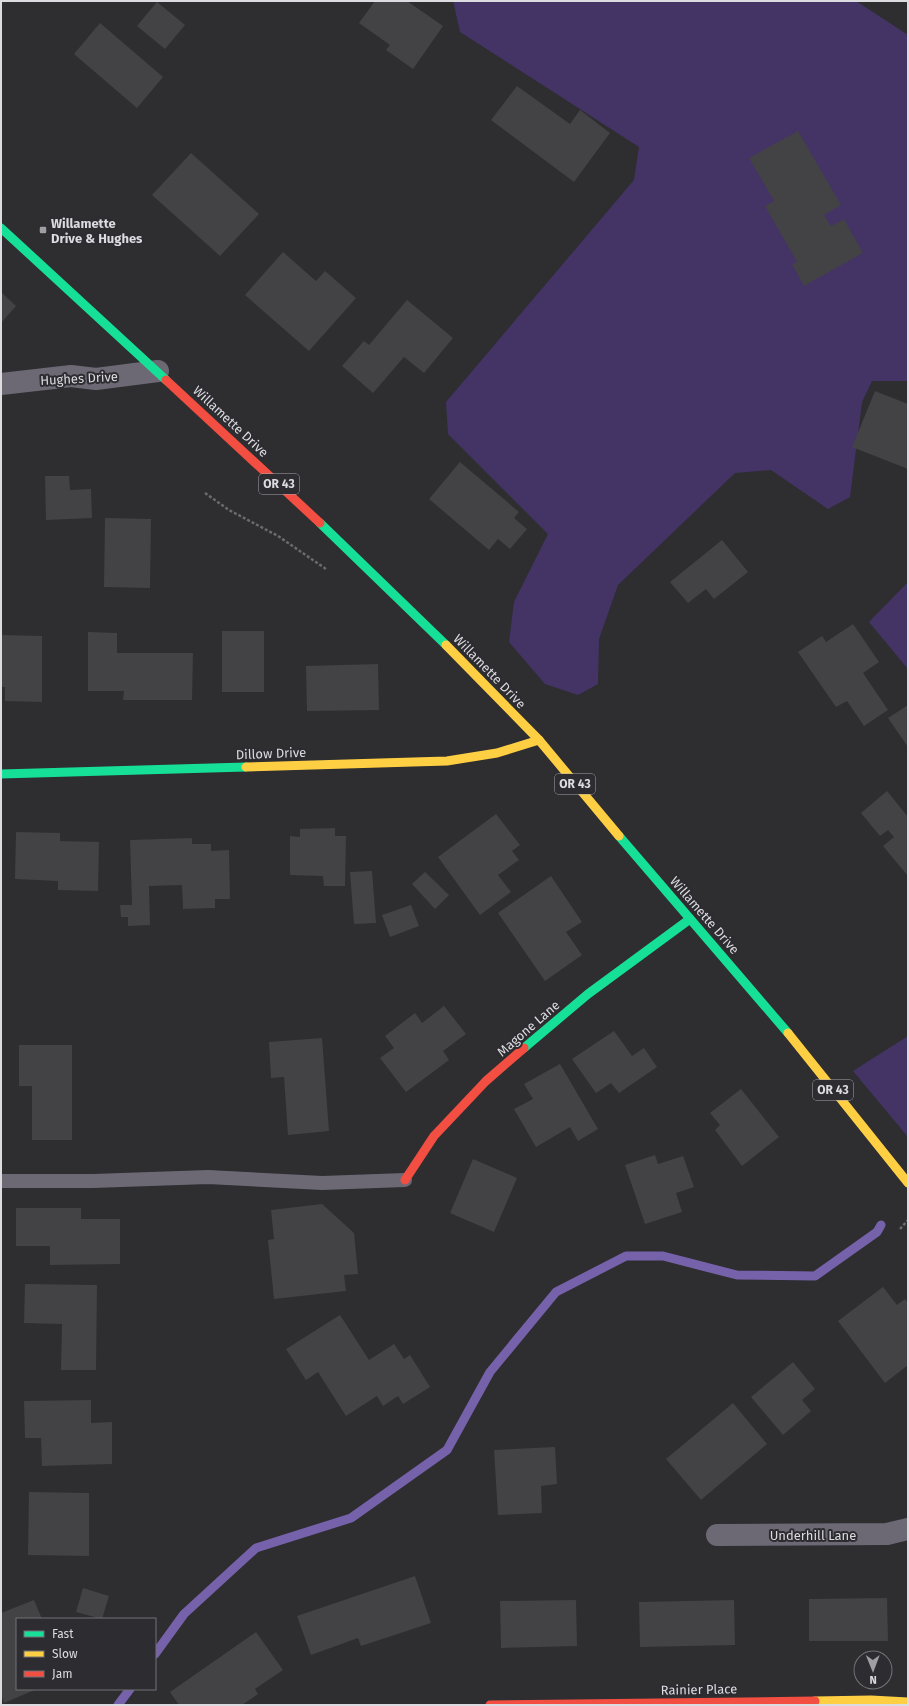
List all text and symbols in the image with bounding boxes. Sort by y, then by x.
place label: Willamette Drive & Hughes [51,216,143,246]
marker: Willamette Drive & Hughes [38,225,48,235]
street label: Hughes Drive [40,369,118,388]
street label: Willamette Drive [190,383,271,460]
road number: OR 43 [259,474,299,494]
street label: Willamette Drive [450,631,529,712]
street label: Dillow Drive [236,745,306,762]
road number: OR 43 [555,774,595,794]
street label: Willamette Drive [667,874,742,957]
street label: Magone Lane [494,997,562,1059]
road number: OR 43 [813,1080,853,1100]
street label: Underhill Lane [770,1528,856,1543]
legend [16,1618,156,1690]
text: Fast [52,1627,74,1641]
text: Slow [52,1647,78,1661]
north arrow [853,1650,893,1690]
text: Jam [52,1667,72,1681]
text: N [869,1673,877,1686]
street label: Rainier Place [661,1681,737,1698]

